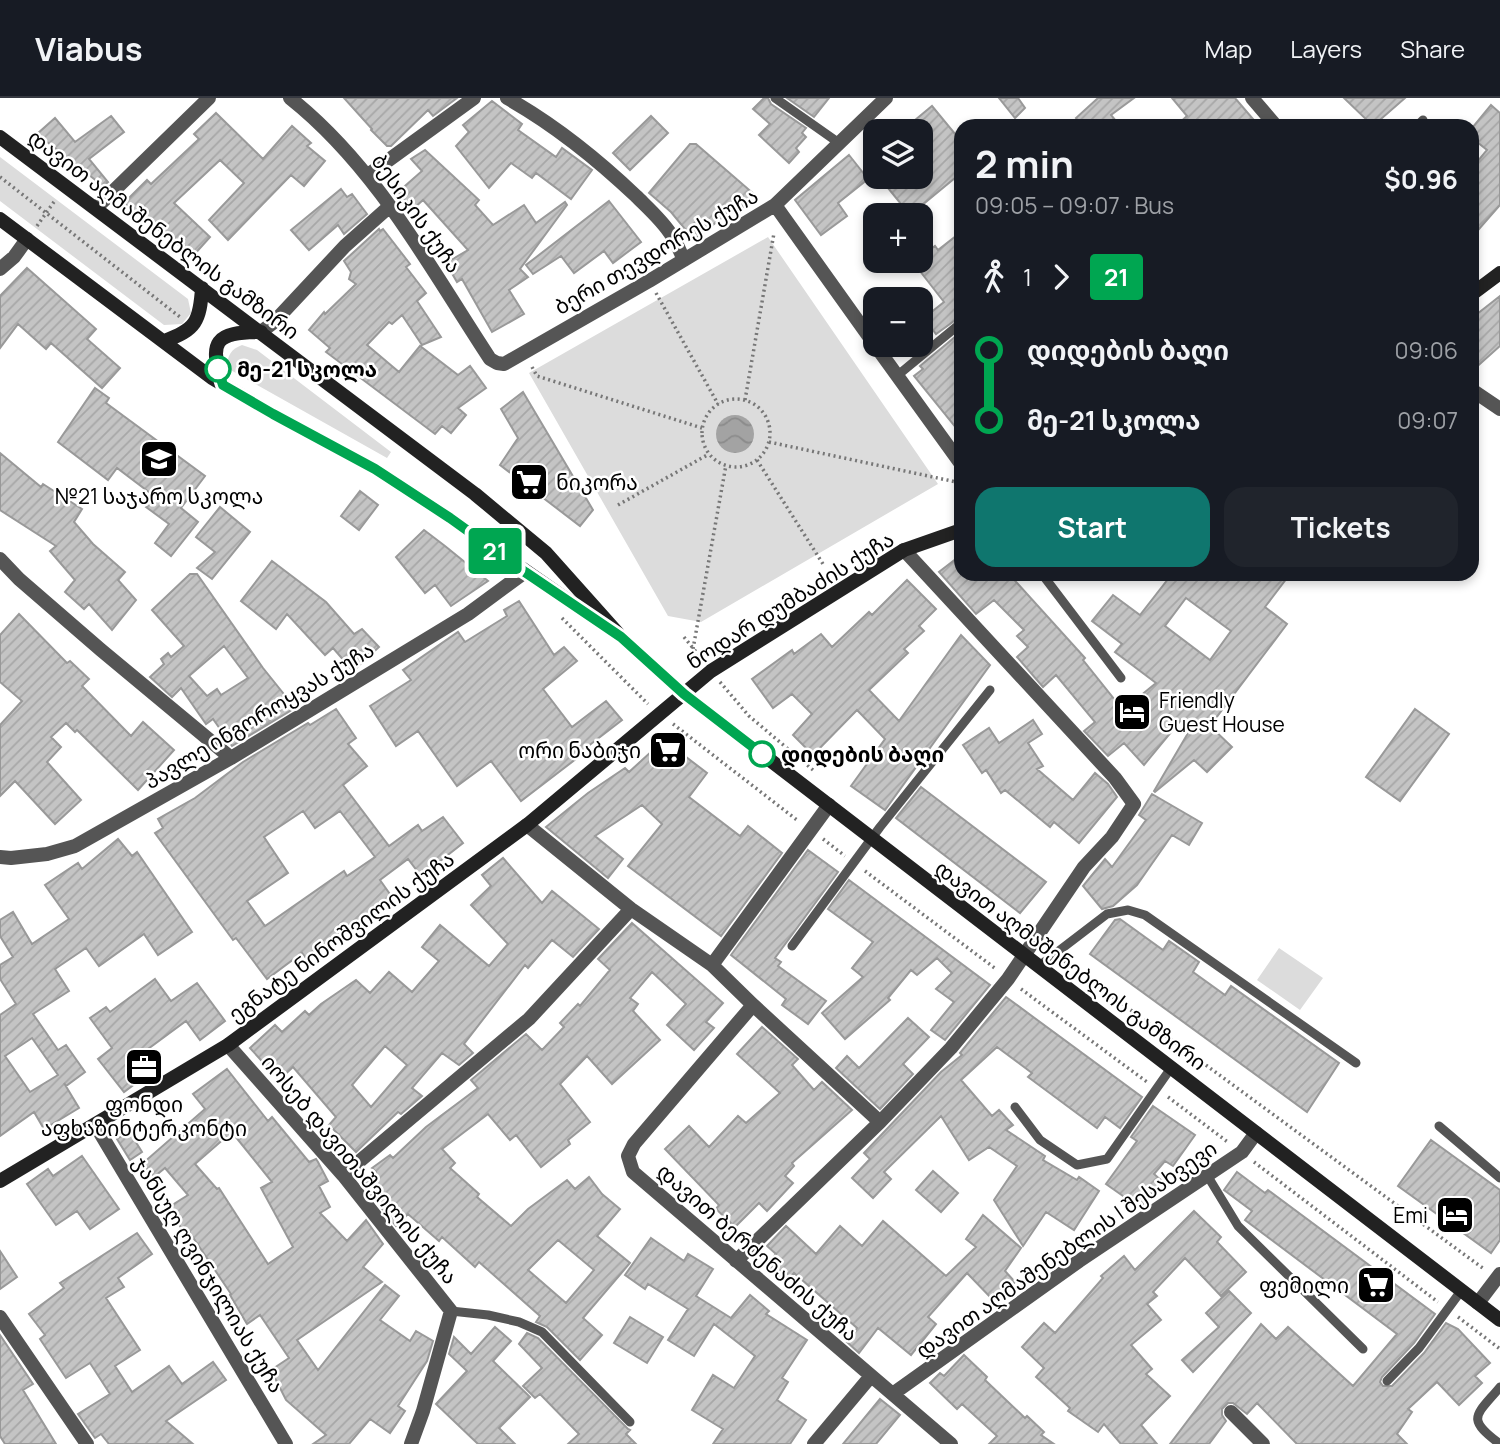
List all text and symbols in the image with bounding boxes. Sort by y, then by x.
text: Viabus [35,26,143,71]
text: Map [1205,32,1252,65]
text: Layers [1290,32,1362,65]
text: Share [1400,32,1465,65]
map controls [863,119,933,357]
button: layers [863,119,933,189]
street label: დავით აღმაშენებლის გამზირი [23,123,305,345]
text: 2 min [975,137,1074,189]
street label: ბესიკის ქუჩა [366,148,468,278]
text: $0.96 [1384,161,1458,197]
street label: ბერი თევდორეს ქუჩა [549,181,763,321]
text: 09:05 – 09:07 · Bus [975,189,1174,221]
button: + [863,203,933,273]
icon: walk [975,258,1013,296]
icon: forward [1042,258,1080,296]
text: 21 [1104,260,1129,293]
text: 1 [1023,261,1032,293]
button: − [863,287,933,357]
text: დიდების ბაღი [1027,332,1229,368]
text: 09:06 [1395,334,1458,366]
place label: მე-21 სკოლა [237,355,377,383]
marker: მე-21 სკოლა [205,356,231,382]
text: მე-21 სკოლა [1027,402,1200,438]
text: 09:07 [1397,404,1458,436]
school or university icon: №21 საჯარო სკოლა [138,438,180,480]
supermarket icon: ნიკორა [508,461,550,503]
place label: ნიკორა [556,468,638,496]
place label: №21 საჯარო სკოლა [55,482,263,510]
button: Start [975,487,1210,567]
button: Tickets [1224,487,1458,567]
street label: ნოდარ დუმბაძის ქუჩა [681,525,899,675]
line badge: 21 [463,528,526,574]
text: 21 [483,534,507,567]
street label: პავლე ინგოროყვას ქუჩა [139,635,379,795]
place label: Friendly Guest House [1159,686,1285,738]
hotel icon: Friendly Guest House [1111,691,1153,733]
supermarket icon: ორი ნაბიჯი [647,729,689,771]
place label: ორი ნაბიჯი [518,736,641,764]
place label: დიდების ბაღი [781,740,944,768]
marker: დიდების ბაღი [749,741,775,767]
street label: ეგნატე ნინოშვილის ქუჩა [222,844,460,1028]
street label: დავით აღმაშენებლის გამზირი [930,854,1212,1076]
office icon: ფონდი აფხაზინტერკონტი [123,1046,165,1088]
street label: იოსებ დავითაშვილის ქუჩა [256,1048,464,1290]
place label: ფონდი აფხაზინტერკონტი [41,1090,247,1142]
street label: დავით აღმაშენებლის I შესახვევი [910,1134,1222,1364]
street label: ჯანსუღ ღვინჯილიას ქუჩა [127,1150,291,1398]
street label: დავით ბერძენაძის ქუჩა [652,1157,864,1347]
hotel icon: Emi [1434,1194,1476,1236]
place label: Emi [1393,1201,1428,1229]
supermarket icon: ფემილი [1355,1264,1397,1306]
place label: ფემილი [1259,1271,1349,1299]

